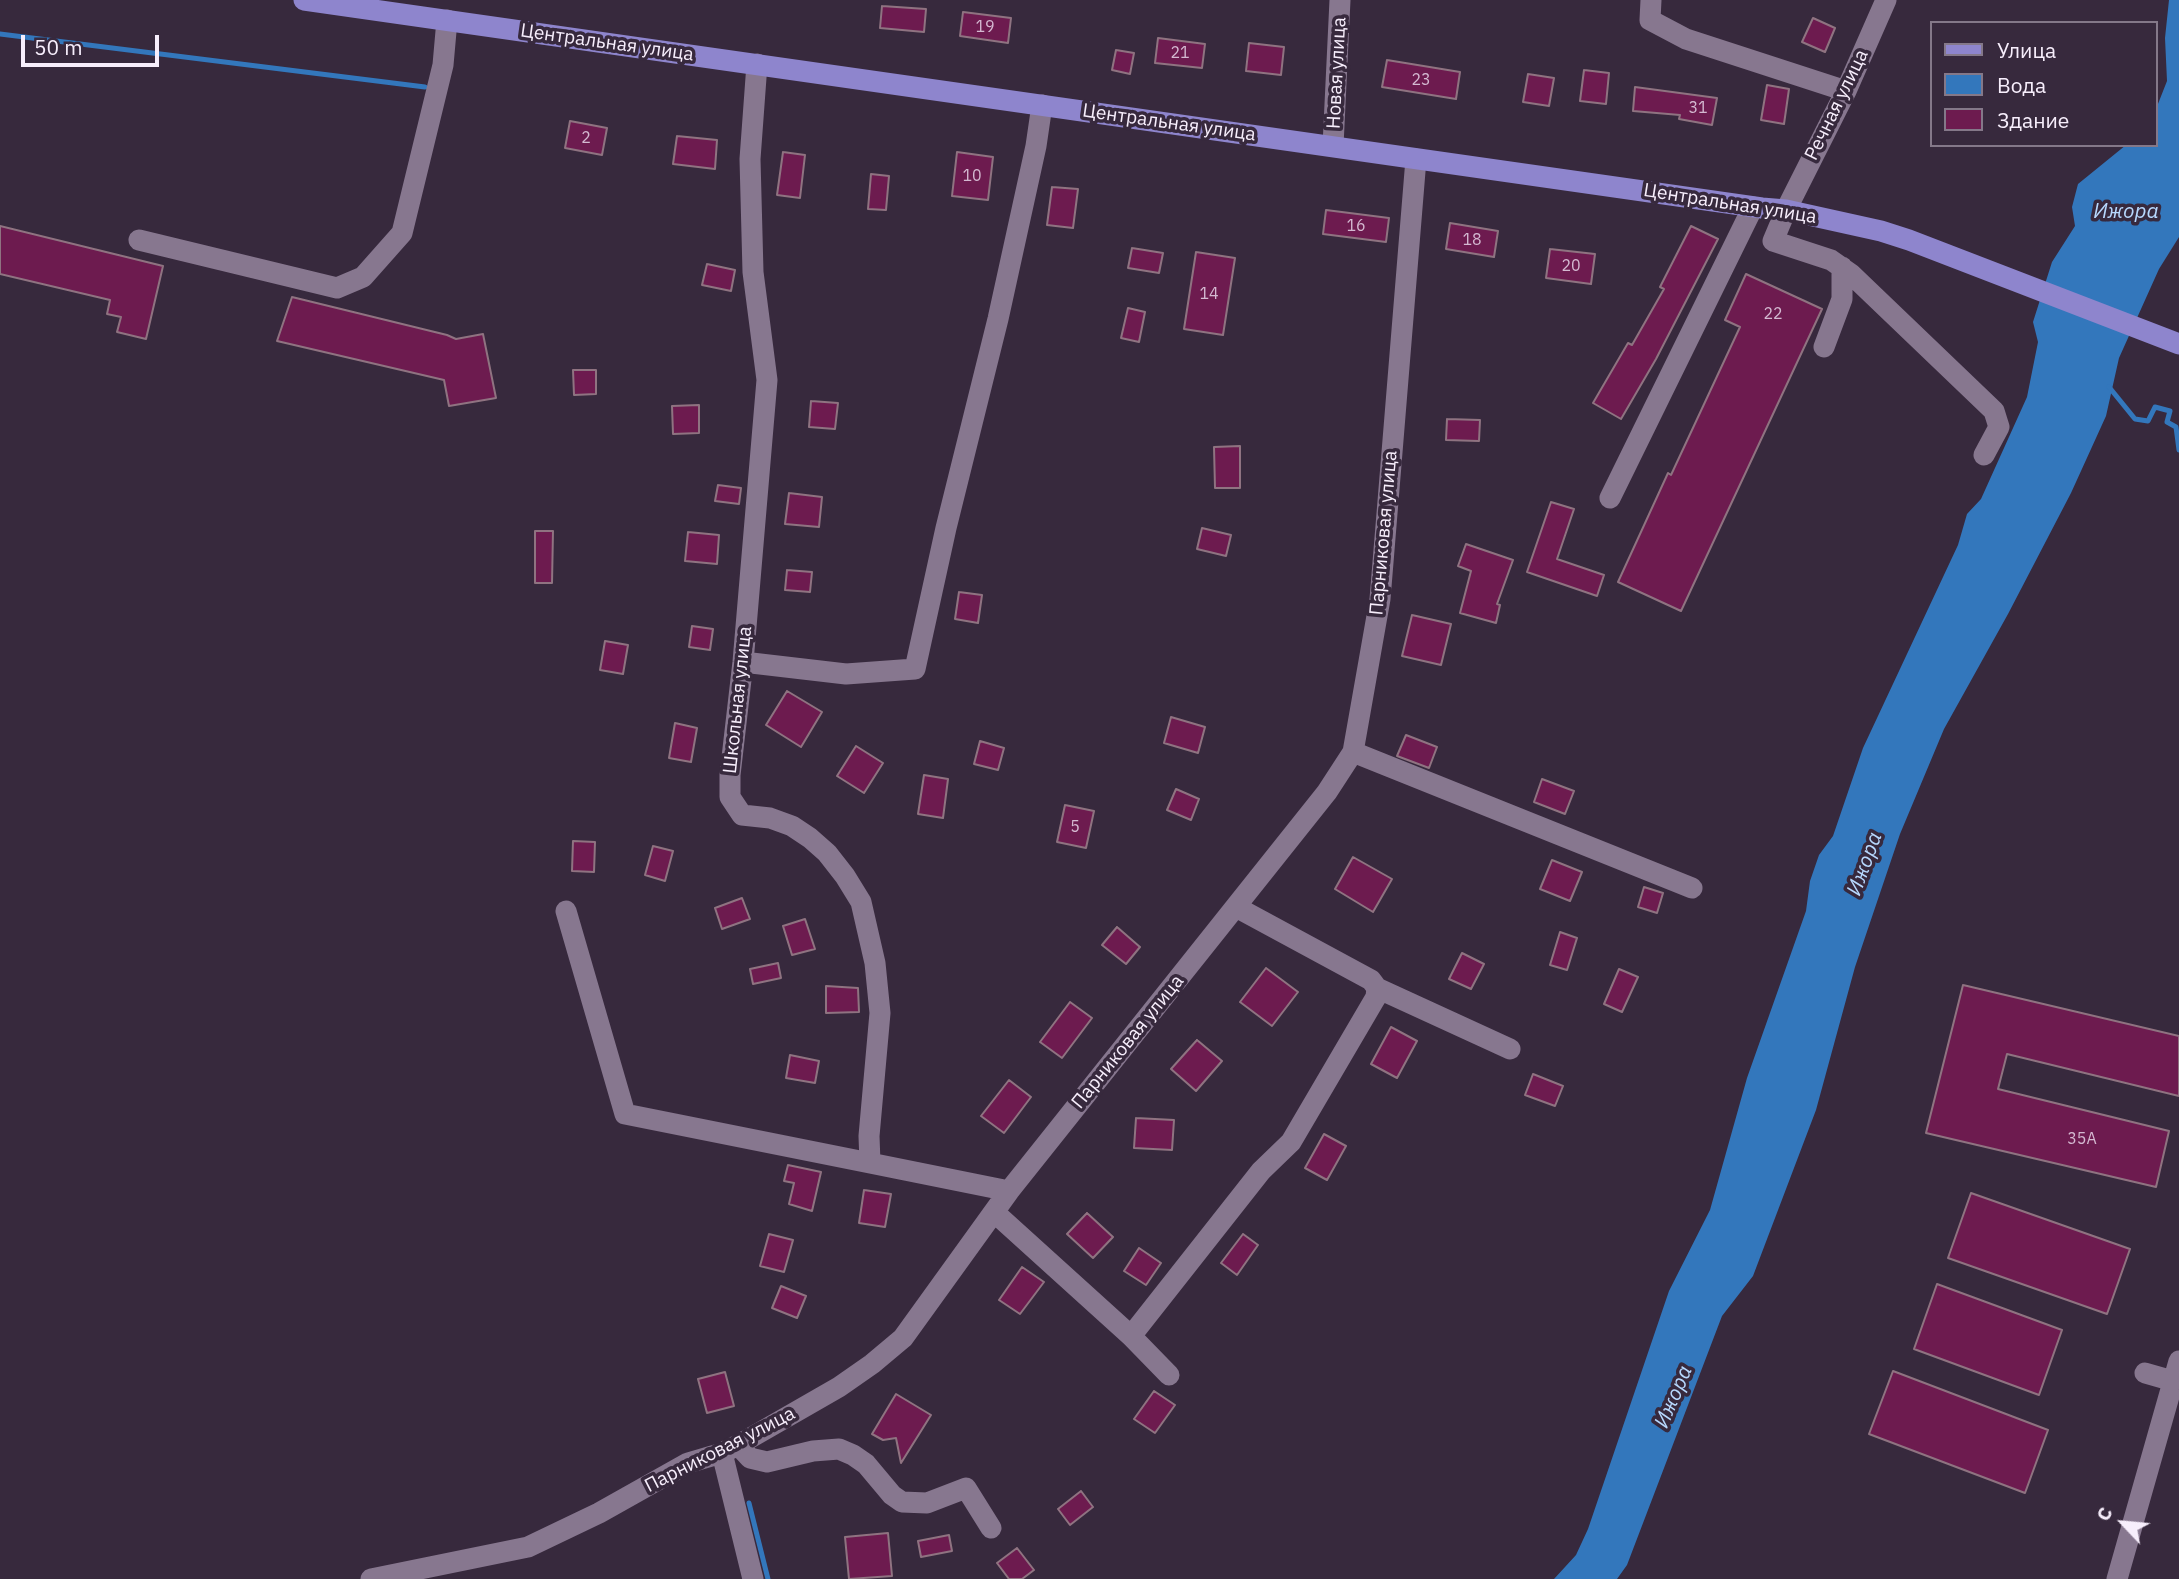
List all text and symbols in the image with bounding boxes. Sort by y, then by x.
street label: Новая улица [1323,16,1351,130]
house number: 19 [975,17,995,37]
street label: Центральная улица [519,20,695,66]
scale bar [24,21,163,65]
legend [1930,21,2158,147]
text: 50 m [34,33,83,61]
text: Улица [1997,36,2056,64]
house number: 21 [1170,43,1190,63]
street label: Речная улица [1800,46,1874,164]
house number: 23 [1411,70,1431,90]
text: Вода [1997,71,2046,99]
house number: 31 [1688,98,1708,118]
street label: Центральная улица [1081,100,1257,146]
text: Здание [1997,106,2069,134]
house number: 2 [581,128,591,148]
house number: 10 [962,166,982,186]
street label: Центральная улица [1642,179,1818,229]
water label: Ижора [2093,199,2159,225]
house number: 16 [1346,216,1366,236]
house number: 18 [1462,230,1482,250]
house number: 20 [1561,256,1581,276]
house number: 14 [1199,284,1219,304]
house number: 22 [1763,304,1783,324]
street label: Парниковая улица [1365,450,1403,616]
street label: Школьная улица [719,625,757,775]
house number: 5 [1070,817,1080,837]
water label: Ижора [1842,829,1888,899]
street label: Парниковая улица [1067,971,1189,1113]
house number: 35А [2067,1129,2097,1149]
water label: Ижора [1650,1362,1698,1432]
street label: Парниковая улица [641,1402,799,1498]
north arrow [2088,1488,2158,1558]
text: С [2091,1503,2118,1525]

